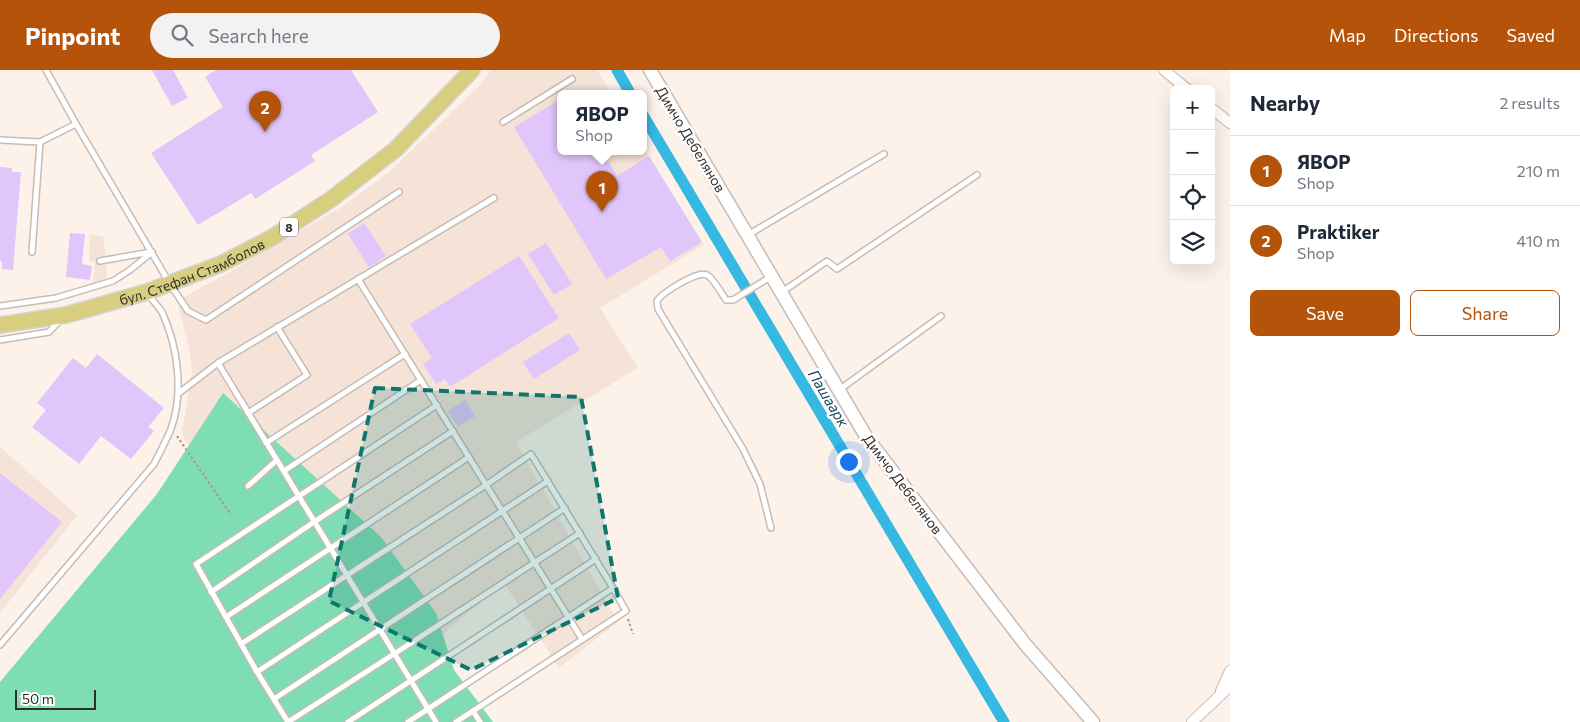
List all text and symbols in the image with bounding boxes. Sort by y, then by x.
search box [150,13,500,58]
text: Pinpoint [25,21,120,50]
icon: search [168,21,196,49]
text: Search here [208,24,309,47]
text: Map [1329,24,1366,46]
text: Directions [1394,24,1478,46]
text: Saved [1506,24,1555,46]
street label: Димчо Дебелянов [653,83,729,195]
map controls [1170,85,1215,265]
button: + [1170,85,1215,130]
popup [557,90,647,155]
text: Nearby [1250,90,1320,115]
pin: 2 [249,91,281,132]
text: 2 results [1499,93,1560,112]
text: ЯВОР [575,102,629,125]
text: Shop [575,125,613,144]
button: − [1170,130,1215,175]
text: ЯВОР [1297,150,1350,173]
text: 1 [1262,161,1270,180]
text: 210 m [1517,161,1560,180]
pin: 1 [586,171,618,212]
text: Shop [1297,173,1335,192]
button: locate [1170,175,1215,220]
road number: 8 [280,218,298,236]
button: layers [1170,220,1215,265]
text: Praktiker [1297,220,1379,243]
text: 2 [1261,231,1271,250]
text: 410 m [1517,231,1560,250]
street label: бул. Стефан Стамболов [117,235,267,308]
text: Shop [1297,243,1335,262]
button: Save [1250,290,1400,336]
button: Share [1410,290,1560,336]
water label: Пашаарк [805,366,854,431]
street label: Димчо Дебелянов [860,431,946,537]
your location [836,449,862,475]
scale bar [15,687,96,710]
text: 50 m [22,690,54,707]

